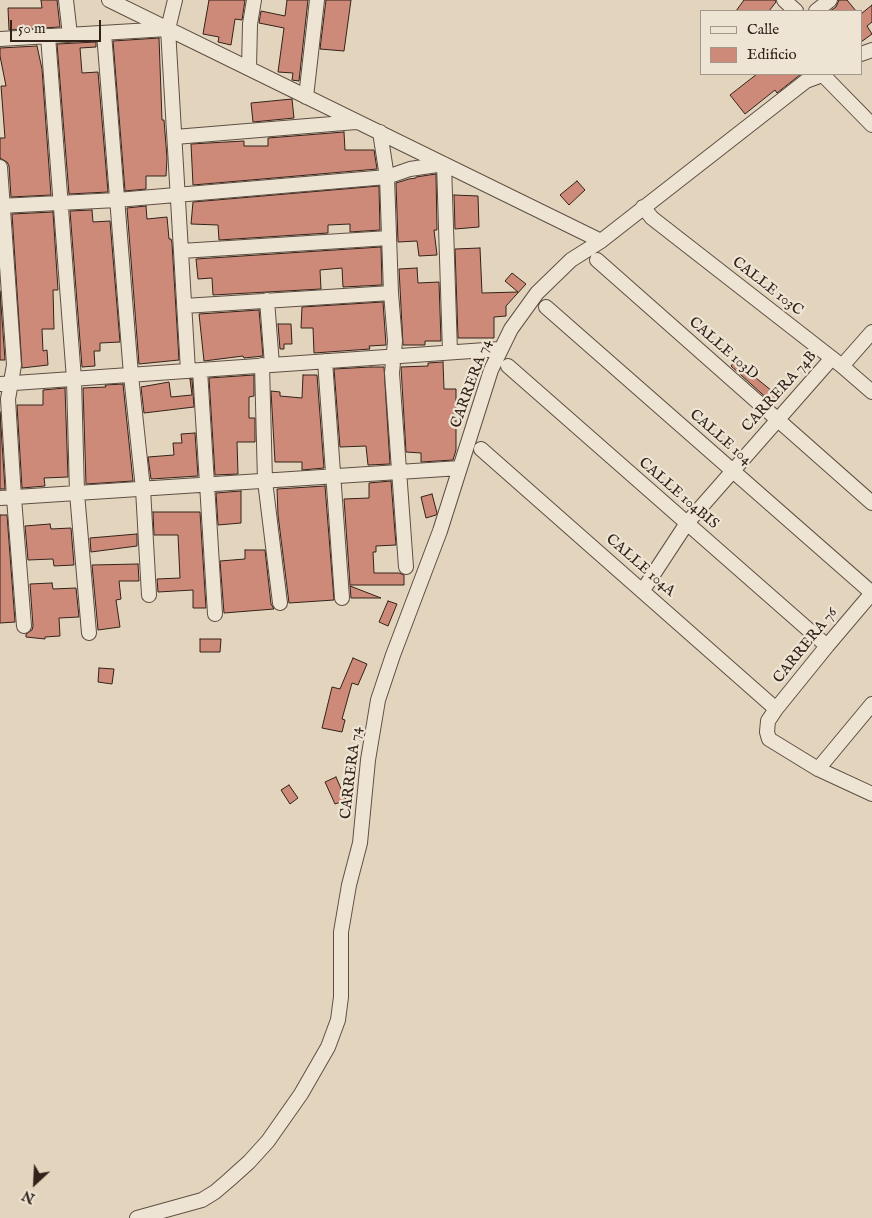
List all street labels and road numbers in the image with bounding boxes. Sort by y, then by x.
street label: CALLE 103C [728,254,806,320]
street label: CALLE 103D [685,314,761,384]
street label: CARRERA 74 [448,337,496,431]
street label: CARRERA 74B [739,348,821,436]
street label: CALLE 104 [685,406,755,470]
street label: CALLE 104BIS [634,454,722,534]
street label: CALLE 104A [602,531,678,601]
street label: CARRERA 76 [770,605,842,687]
street label: CARRERA 74 [337,726,367,820]

